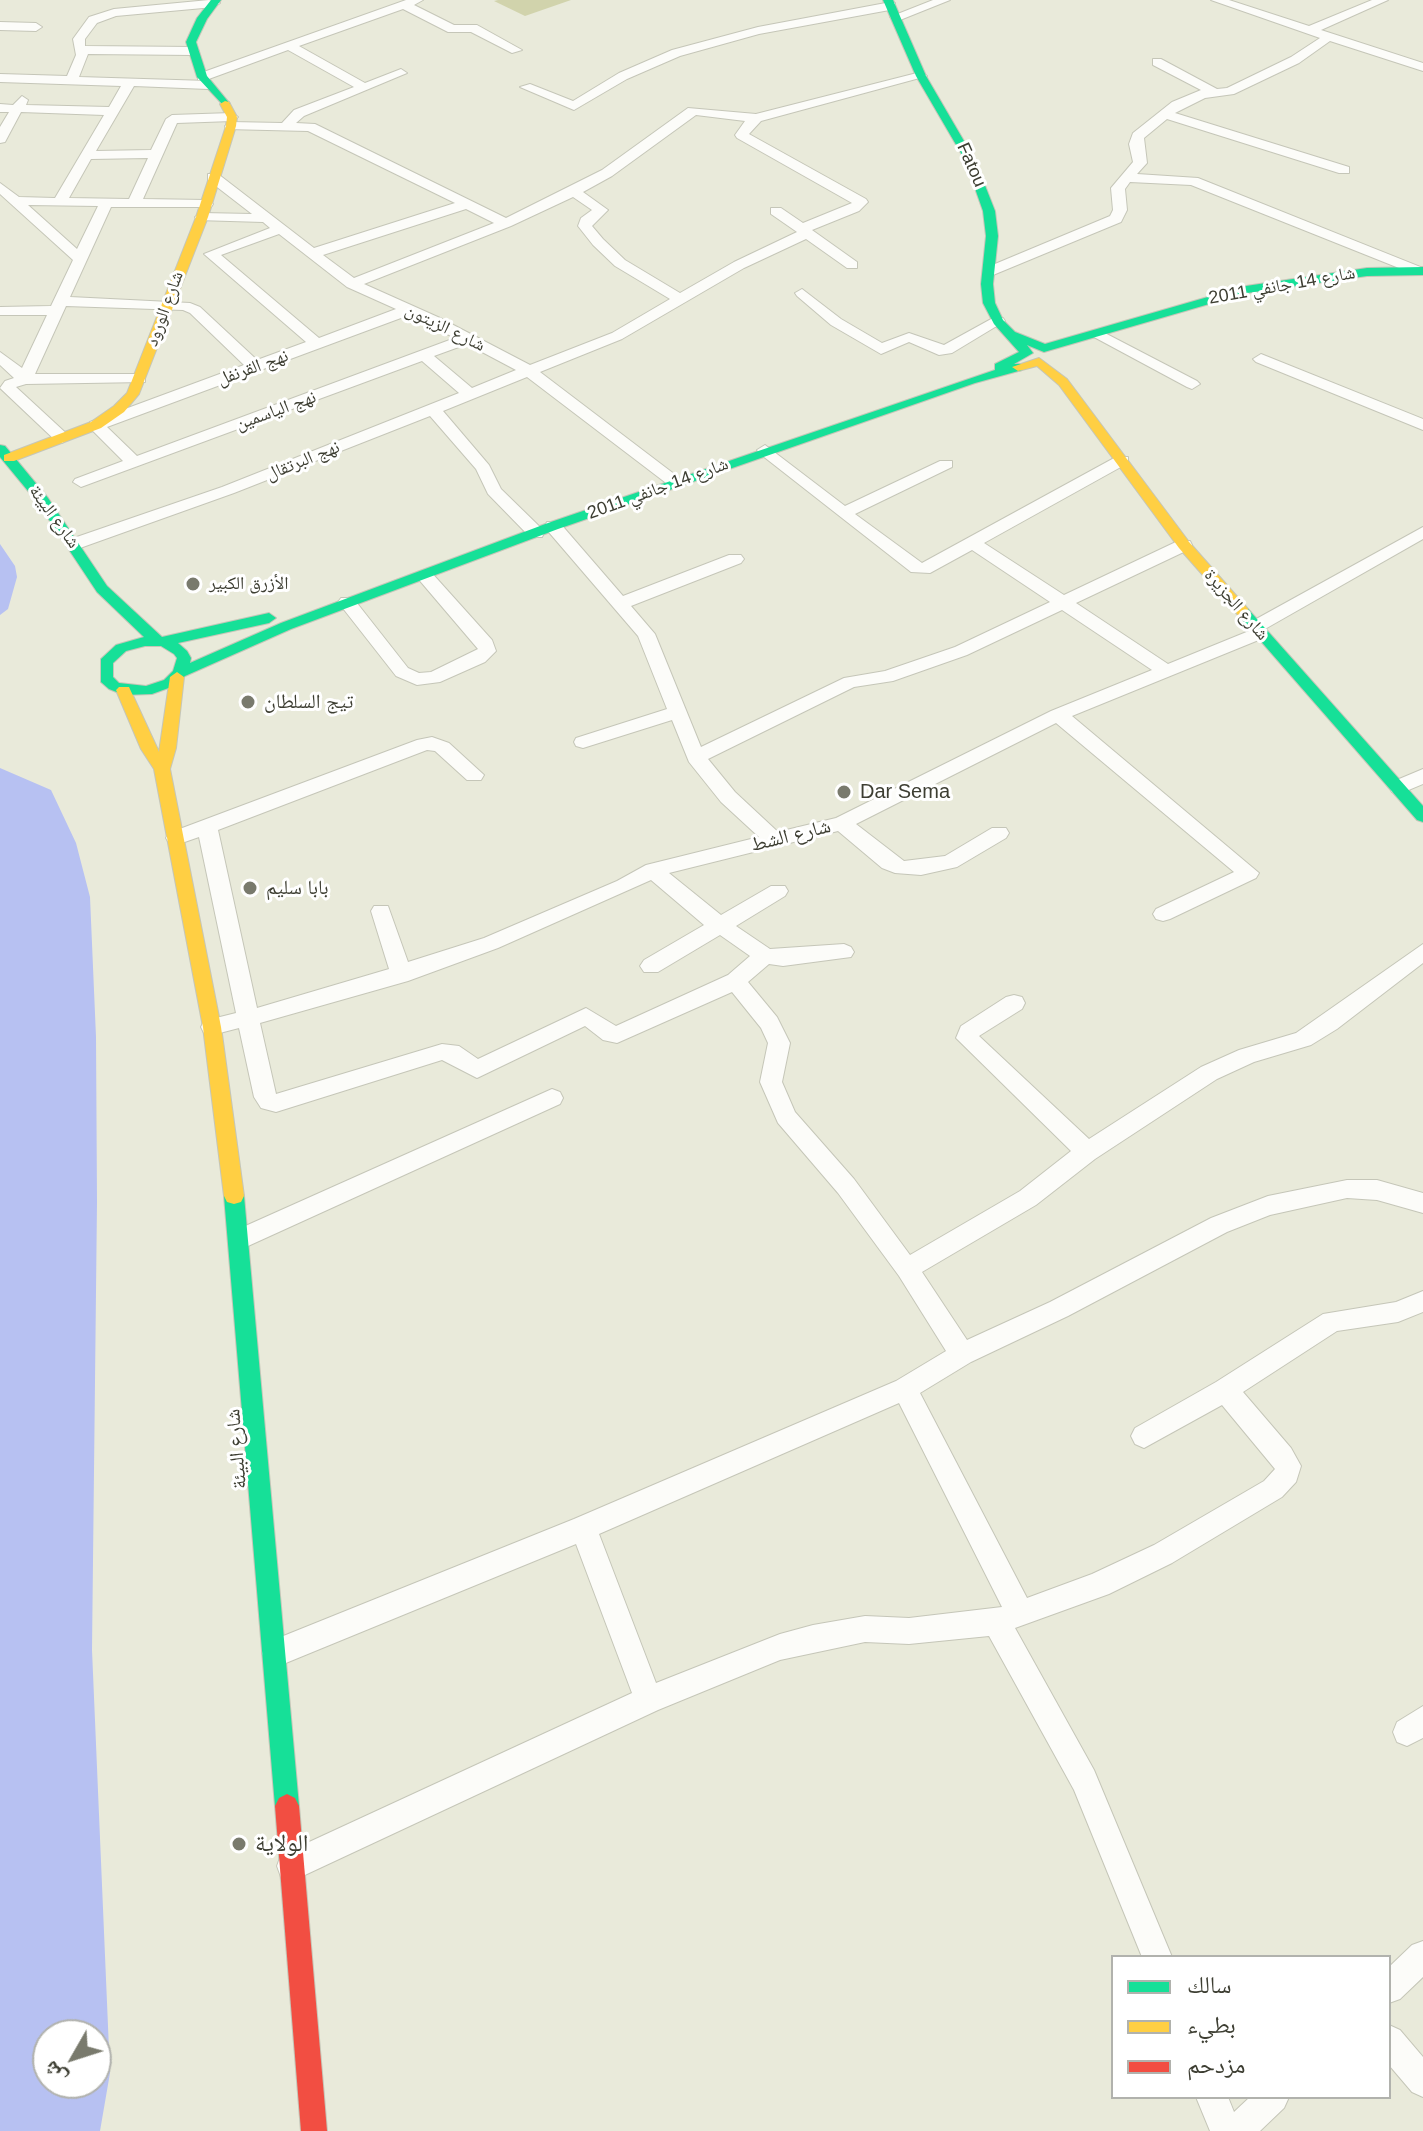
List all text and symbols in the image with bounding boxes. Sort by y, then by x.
street label: Fatou [952,140,990,190]
street label: شارع 14 جانفي 2011 [1207,262,1357,310]
street label: شارع الورود [141,268,189,350]
street label: شارع الزيتون [402,299,488,357]
street label: نهج القرنفل [215,345,291,391]
street label: نهج الياسمين [233,386,319,436]
street label: نهج البرتقال [263,436,343,486]
street label: شارع 14 جانفي 2011 [585,454,731,524]
street label: شارع البيئة [24,481,84,553]
street label: شارع الجزيرة [1199,565,1273,645]
place label: الأزرق الكبير [209,573,289,595]
marker: الأزرق الكبير [184,575,202,593]
place label: تيج السلطان [264,690,353,714]
marker: تيج السلطان [239,693,257,711]
place label: Dar Sema [860,780,950,804]
marker: Dar Sema [835,783,853,801]
street label: شارع الشط [749,815,833,857]
place label: بابا سليم [266,876,328,900]
marker: بابا سليم [241,879,259,897]
street label: شارع البيئة [222,1408,252,1490]
place label: الولاية [255,1830,309,1858]
marker: الولاية [230,1835,248,1853]
legend [1111,1955,1391,2099]
text: سالك [1187,1971,1232,1998]
text: بطيء [1187,2011,1236,2038]
north arrow [32,2019,112,2099]
text: مزدحم [1187,2051,1246,2078]
text: ش [37,2056,72,2090]

